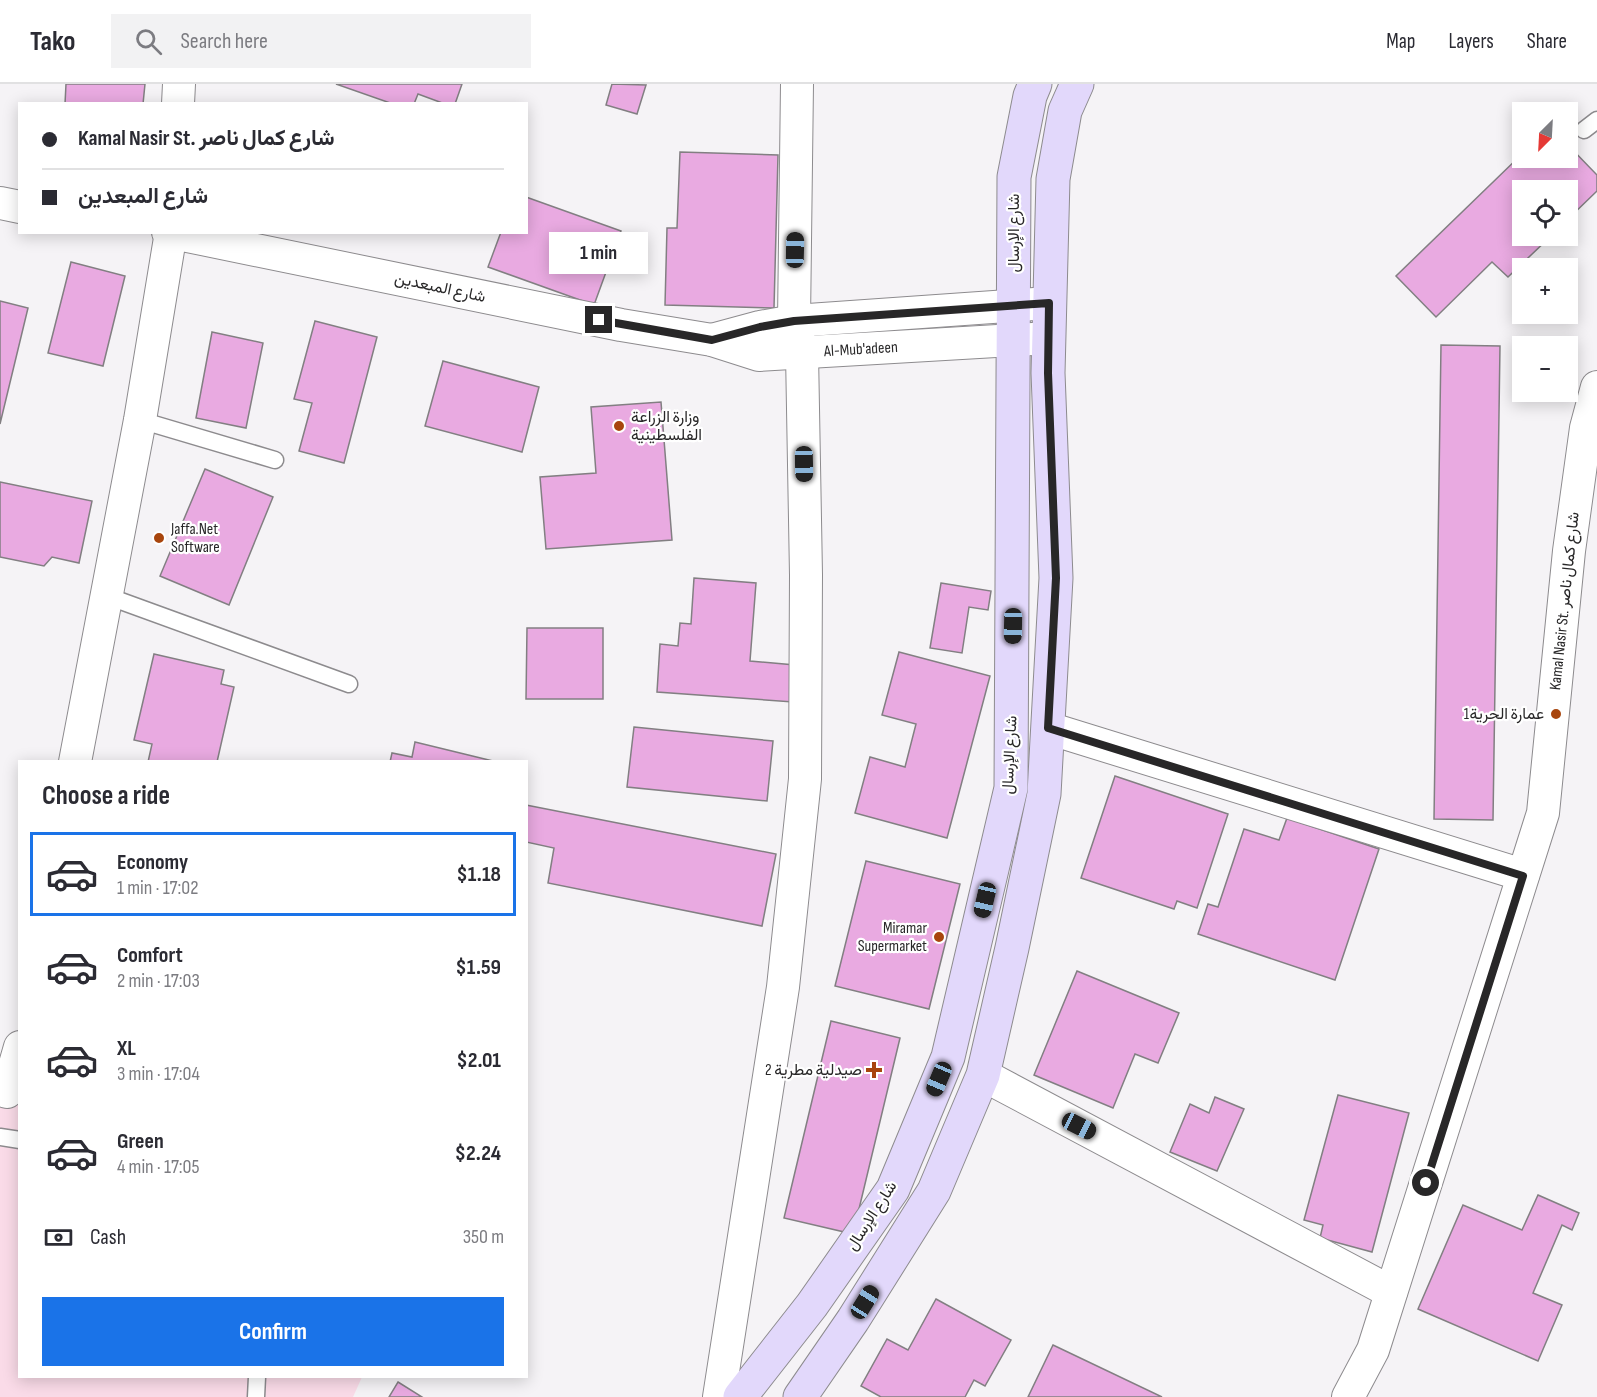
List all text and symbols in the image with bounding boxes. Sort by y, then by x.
search box [111,14,531,68]
text: Tako [30,25,75,58]
icon: search [132,25,165,58]
text: Search here [180,28,268,55]
text: Map [1386,29,1415,54]
text: Layers [1448,29,1494,54]
text: Share [1527,29,1567,54]
north arrow [1512,102,1578,168]
map controls [1512,102,1578,402]
text: Kamal Nasir St. شارع كمال ناصر [78,125,335,152]
button: locate [1512,180,1578,246]
text: شارع المبعدين [78,183,208,210]
street label: شارع الإرسال [1005,194,1025,272]
car [786,232,804,268]
callout: 1 min [550,233,648,275]
text: 1 min [580,241,617,265]
button: + [1512,258,1578,324]
street label: شارع المبعدين [393,269,487,308]
route end [585,306,612,333]
button: − [1512,336,1578,402]
street label: Al-Mub'adeen [822,337,898,361]
place label: وزارة الزراعة الفلسطينية [631,408,702,445]
marker: وزارة الزراعة الفلسطينية [612,419,626,433]
car [795,446,813,482]
street label: Kamal Nasir St. شارع كمال ناصر [1546,511,1585,691]
place label: Jaffa.Net Software [170,520,220,557]
marker: Jaffa.Net Software [152,531,166,545]
car [1004,608,1022,644]
place label: عمارة الحرية1 [1464,705,1544,724]
marker: عمارة الحرية1 [1549,707,1563,721]
street label: شارع الإرسال [998,715,1023,795]
text: Choose a ride [42,780,170,812]
icon: car [45,847,99,901]
text: Economy [117,849,188,876]
text: $1.18 [456,861,501,888]
text: 1 min · 17:02 [117,876,198,900]
car [972,880,998,920]
place label: Miramar Supermarket [858,919,927,956]
marker: Miramar Supermarket [932,930,946,944]
icon: car [45,940,99,994]
text: Comfort [117,942,183,969]
text: $1.59 [455,954,501,981]
text: 2 min · 17:03 [117,969,200,993]
icon: car [45,1033,99,1087]
text: XL [117,1035,136,1062]
text: $2.01 [457,1047,501,1074]
car [924,1059,954,1099]
place label: صيدلية مطرية 2 [765,1061,862,1080]
text: 3 min · 17:04 [117,1062,200,1086]
marker: صيدلية مطرية 2 [867,1063,881,1077]
car [1059,1110,1099,1142]
icon: car [45,1126,99,1180]
text: Green [117,1128,164,1155]
text: $2.24 [455,1140,501,1167]
text: 4 min · 17:05 [117,1155,200,1179]
route start [1412,1169,1439,1196]
street label: شارع الإرسال [843,1178,902,1255]
icon: cash [42,1221,75,1254]
text: Cash [90,1224,126,1251]
text: 350 m [463,1225,504,1249]
car [848,1282,882,1322]
button: Confirm [42,1297,504,1366]

